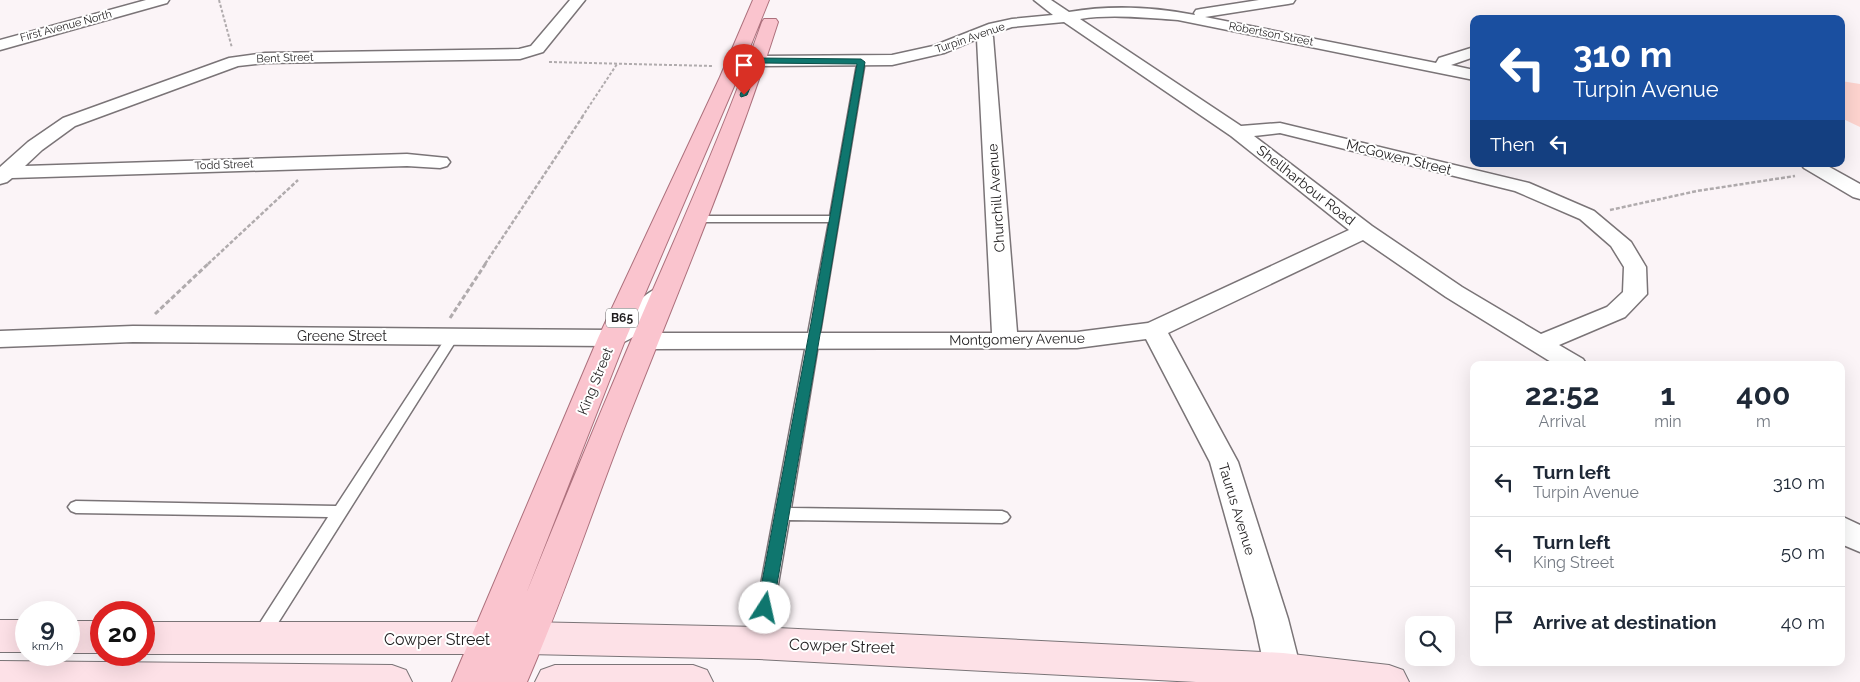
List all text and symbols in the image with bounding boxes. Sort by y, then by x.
street label: First Avenue North [19,7,113,45]
street label: Robertson Street [1228,19,1315,49]
street label: Turpin Avenue [933,20,1007,56]
text: 310 m [1573,34,1672,75]
icon: left [1490,35,1555,100]
pin [723,44,765,95]
street label: Bent Street [256,50,314,65]
icon: arrive [730,51,758,79]
text: Turpin Avenue [1573,76,1719,102]
icon: left [1545,130,1573,158]
text: Then [1490,133,1535,155]
street label: McGowen Street [1345,136,1454,178]
street label: Shellharbour Road [1254,142,1358,228]
street label: Churchill Avenue [984,143,1008,253]
street label: Todd Street [194,157,254,173]
road number: B65 [606,308,638,328]
street label: Greene Street [297,328,387,344]
street label: Montgomery Avenue [949,330,1085,348]
street label: King Street [574,345,616,417]
text: 22:52 [1525,377,1599,412]
text: 1 [1660,377,1675,412]
text: 400 [1736,377,1790,412]
text: Arrival [1539,412,1586,431]
text: min [1654,412,1682,431]
text: m [1756,412,1771,431]
street label: Taurus Avenue [1215,461,1259,557]
text: Turn left [1533,461,1610,483]
icon: left [1490,468,1518,496]
text: 310 m [1773,471,1825,493]
text: Turpin Avenue [1533,483,1639,502]
text: Turn left [1533,531,1610,553]
icon: left [1490,538,1518,566]
text: 50 m [1781,541,1825,563]
text: King Street [1533,553,1614,572]
position arrow [738,581,790,633]
speed limit sign: 20 [90,601,155,666]
icon: arrive [1490,608,1518,636]
text: Arrive at destination [1533,611,1717,633]
text: 40 m [1781,611,1825,633]
text: 9 [40,612,55,642]
map controls [1405,616,1455,666]
button: search [1405,616,1455,666]
street label: Cowper Street [384,630,491,649]
street label: Cowper Street [789,635,896,657]
text: km/h [32,639,63,653]

